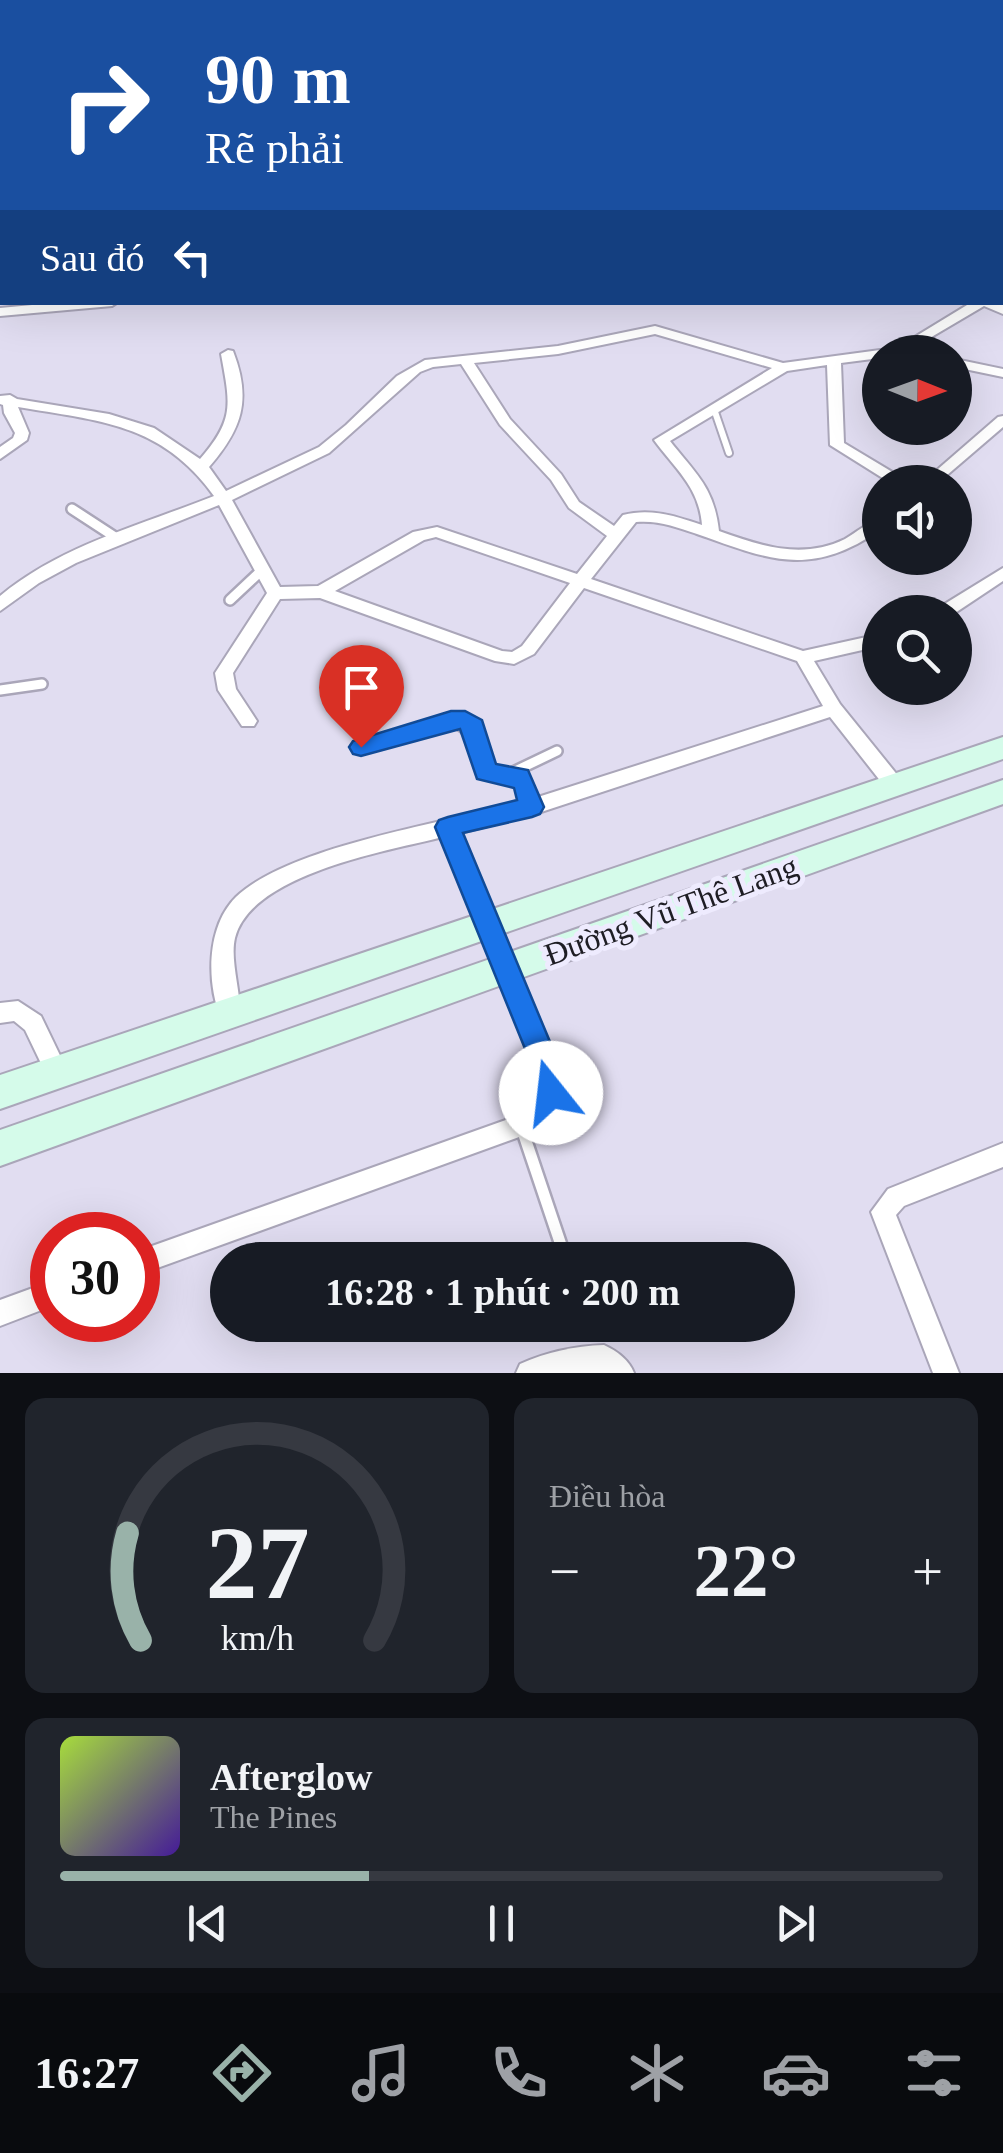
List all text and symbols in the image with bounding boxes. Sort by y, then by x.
icon: right [40,40,170,170]
text: 90 m [205,41,351,118]
text: Rẽ phải [205,123,344,173]
icon: left [165,230,220,285]
text: Sau đó [40,237,145,279]
north arrow [862,335,972,445]
map controls [862,335,972,705]
button: sound [862,465,972,575]
button: search [862,595,972,705]
pin [319,645,404,748]
icon: arrive [334,660,389,715]
street label: Đường Vũ Thê Lang [539,847,803,973]
position arrow [499,1041,603,1145]
speed limit sign: 30 [30,1212,160,1342]
text: 16:28 · 1 phút · 200 m [325,1271,680,1313]
text: Điều hòa [549,1478,665,1514]
text: 27 [205,1505,309,1620]
text: 22° [694,1529,799,1612]
text: − [549,1541,580,1602]
text: + [912,1541,943,1602]
text: km/h [220,1618,294,1658]
text: Afterglow [210,1756,372,1798]
text: The Pines [210,1799,337,1835]
icon: previous [180,1896,235,1951]
icon: pause [474,1896,529,1951]
icon: next [768,1896,823,1951]
icon: directions [207,2038,277,2108]
icon: music [346,2038,416,2108]
icon: phone [484,2038,554,2108]
icon: climate [622,2038,692,2108]
icon: car [761,2038,831,2108]
icon: filters [899,2038,969,2108]
text: 16:27 [34,2048,139,2098]

